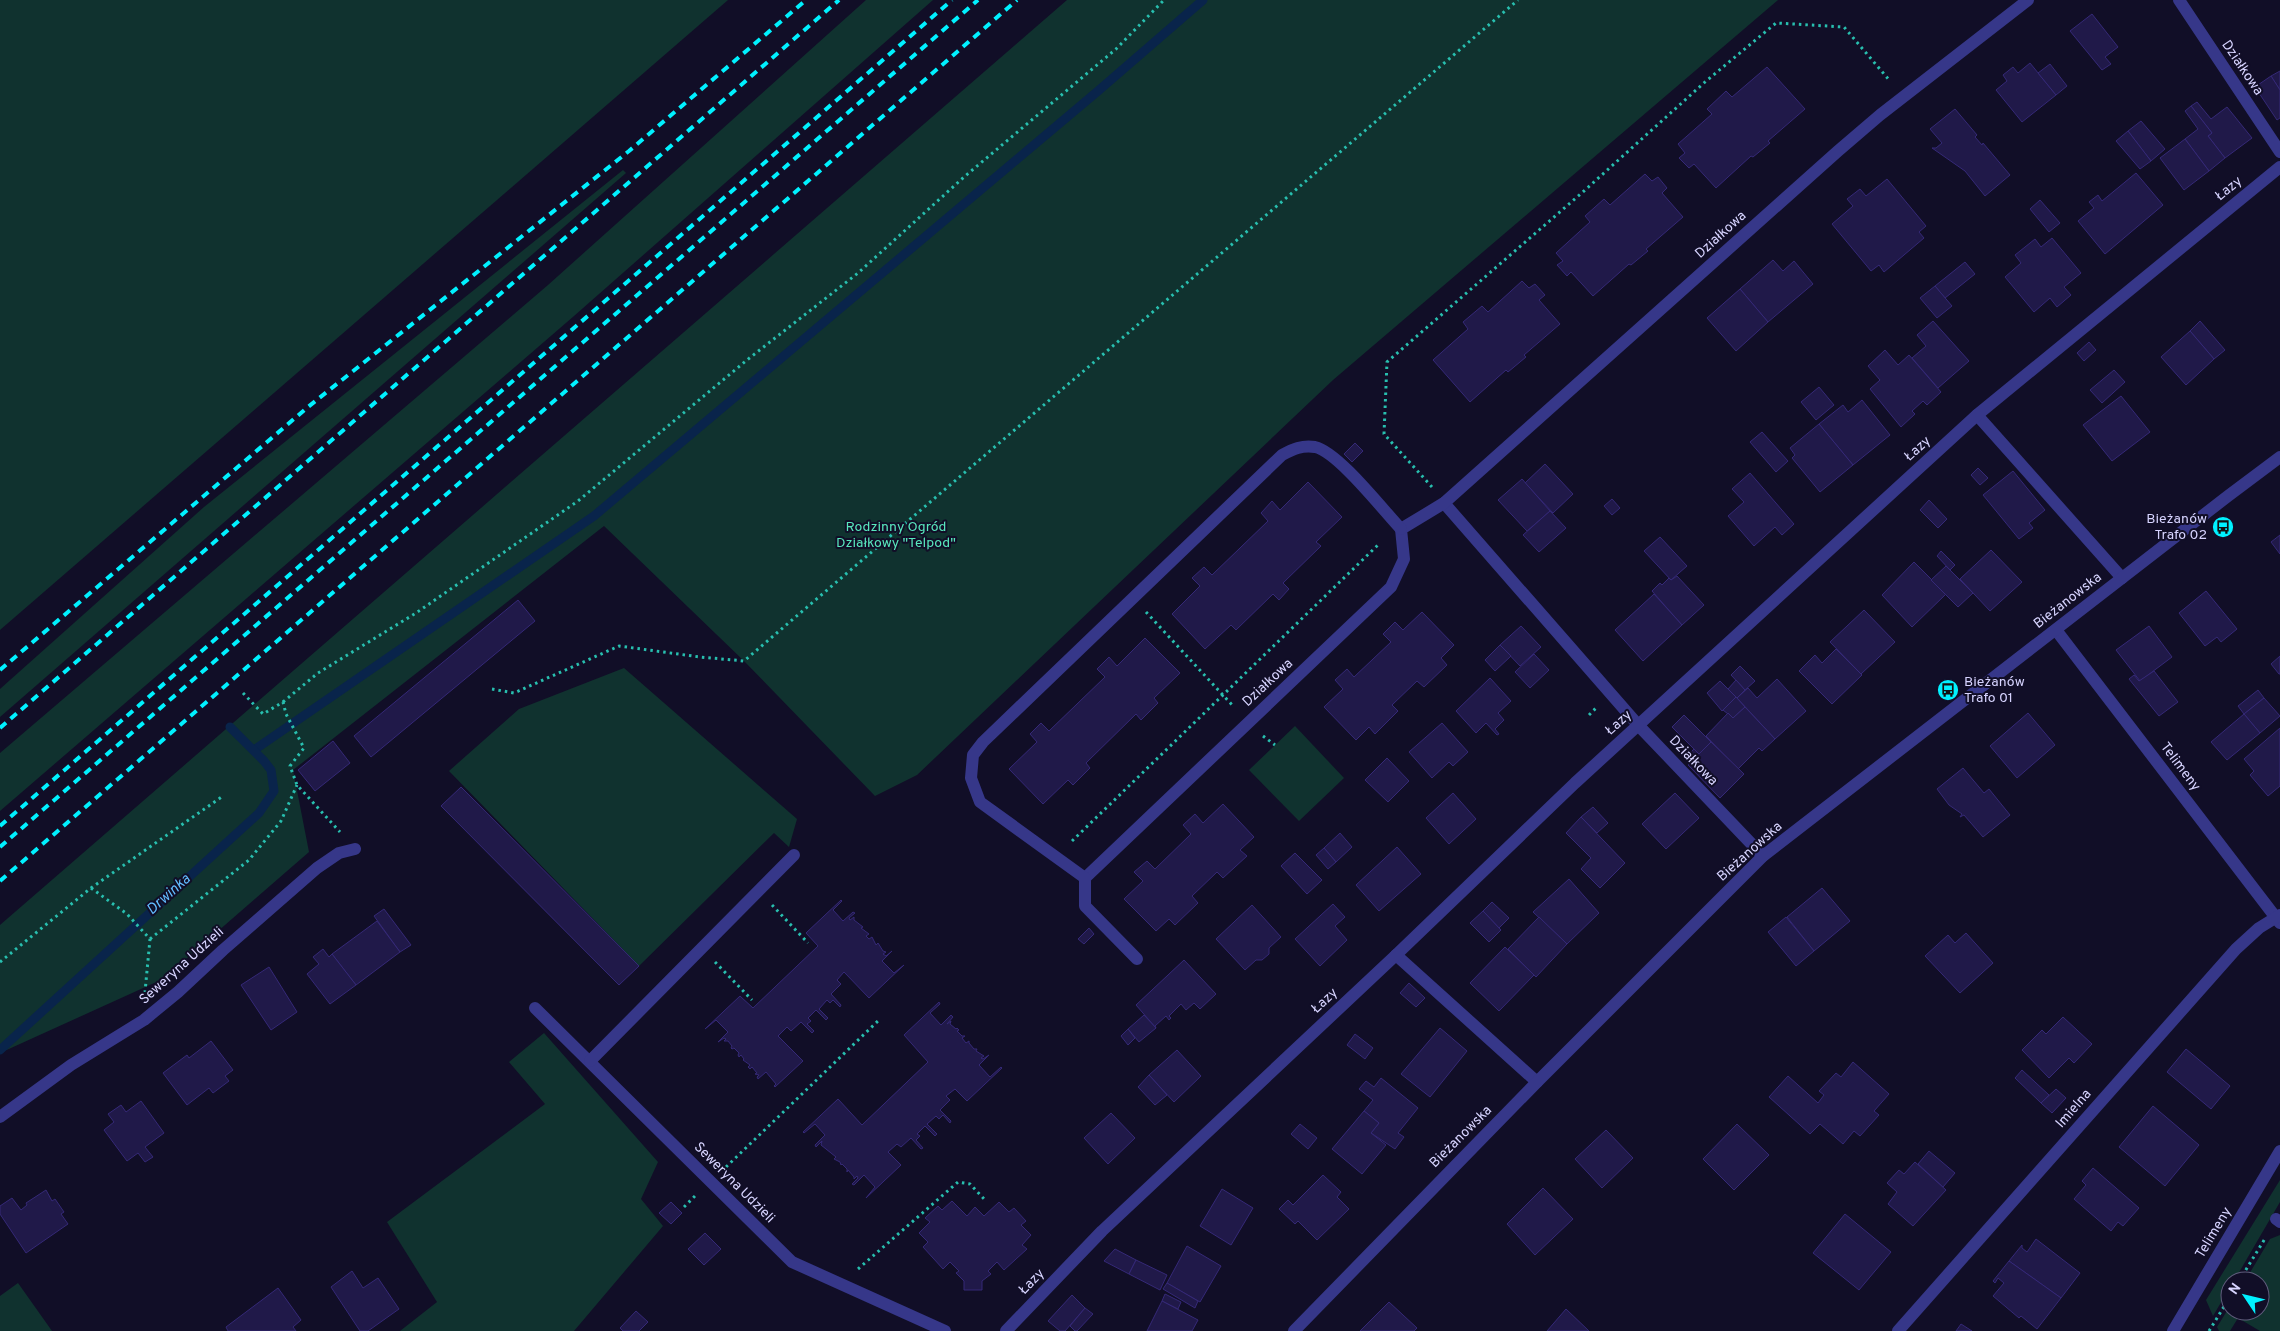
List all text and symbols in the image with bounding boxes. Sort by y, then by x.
street label: Działkowa [2217,37,2267,99]
street label: Łazy [2212,173,2246,205]
street label: Działkowa [1692,208,1750,262]
street label: Łazy [1901,433,1935,465]
place label: Bieżanów Trafo 02 [2146,511,2207,544]
bus stop icon: Bieżanów Trafo 02 [2211,515,2235,539]
park label: Rodzinny Ogród Działkowy "Telpod" [836,519,956,552]
street label: Bieżanowska [2031,569,2105,633]
street label: Działkowa [1239,655,1297,711]
place label: Bieżanów Trafo 01 [1964,674,2025,707]
bus stop icon: Bieżanów Trafo 01 [1936,678,1960,702]
street label: Łazy [1602,707,1636,739]
street label: Działkowa [1665,732,1721,790]
street label: Telimeny [2156,739,2204,795]
street label: Bieżanowska [1714,818,1786,886]
water label: Drwinka [143,870,195,920]
street label: Seweryna Udzieli [136,924,228,1008]
street label: Łazy [1308,985,1342,1017]
street label: Imielna [2053,1086,2095,1132]
street label: Bieżanowska [1426,1102,1496,1172]
street label: Seweryna Udzieli [690,1139,778,1227]
street label: Telimeny [2192,1204,2236,1262]
street label: Łazy [1016,1265,1048,1299]
north arrow [2220,1271,2270,1321]
text: N [2226,1280,2245,1298]

